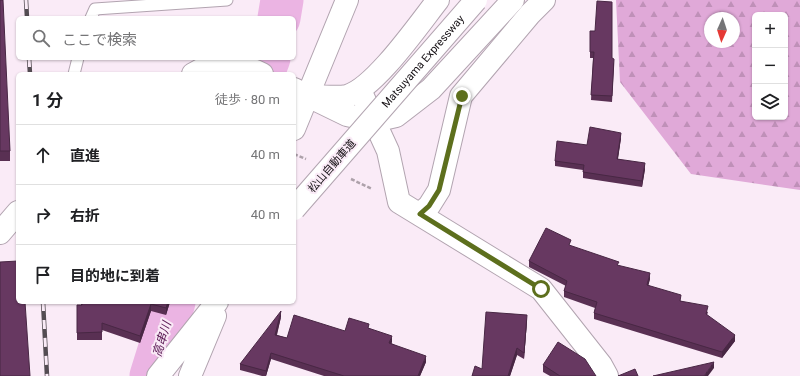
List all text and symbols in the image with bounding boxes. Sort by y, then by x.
street label: Matsuyama Expressway [379,12,467,110]
north arrow [704,12,740,48]
map controls [752,12,788,120]
button: + [752,12,788,48]
search box [16,16,296,60]
icon: search [30,27,52,49]
text: ここで検索 [62,31,137,49]
button: − [752,48,788,84]
button: layers [752,84,788,120]
route end [453,87,471,105]
text: 1 分 [32,90,63,110]
text: 徒歩 · 80 m [215,92,280,107]
street label: 松山自動車道 [305,137,359,195]
icon: ahead [32,144,54,166]
text: 直進 [70,147,100,165]
text: 40 m [251,147,280,162]
icon: right [32,204,54,226]
text: 右折 [70,207,100,225]
text: 40 m [251,207,280,222]
icon: arrive [32,264,54,286]
text: 目的地に到着 [70,267,160,285]
route start [532,280,550,298]
water label: 高串川 [150,318,175,358]

